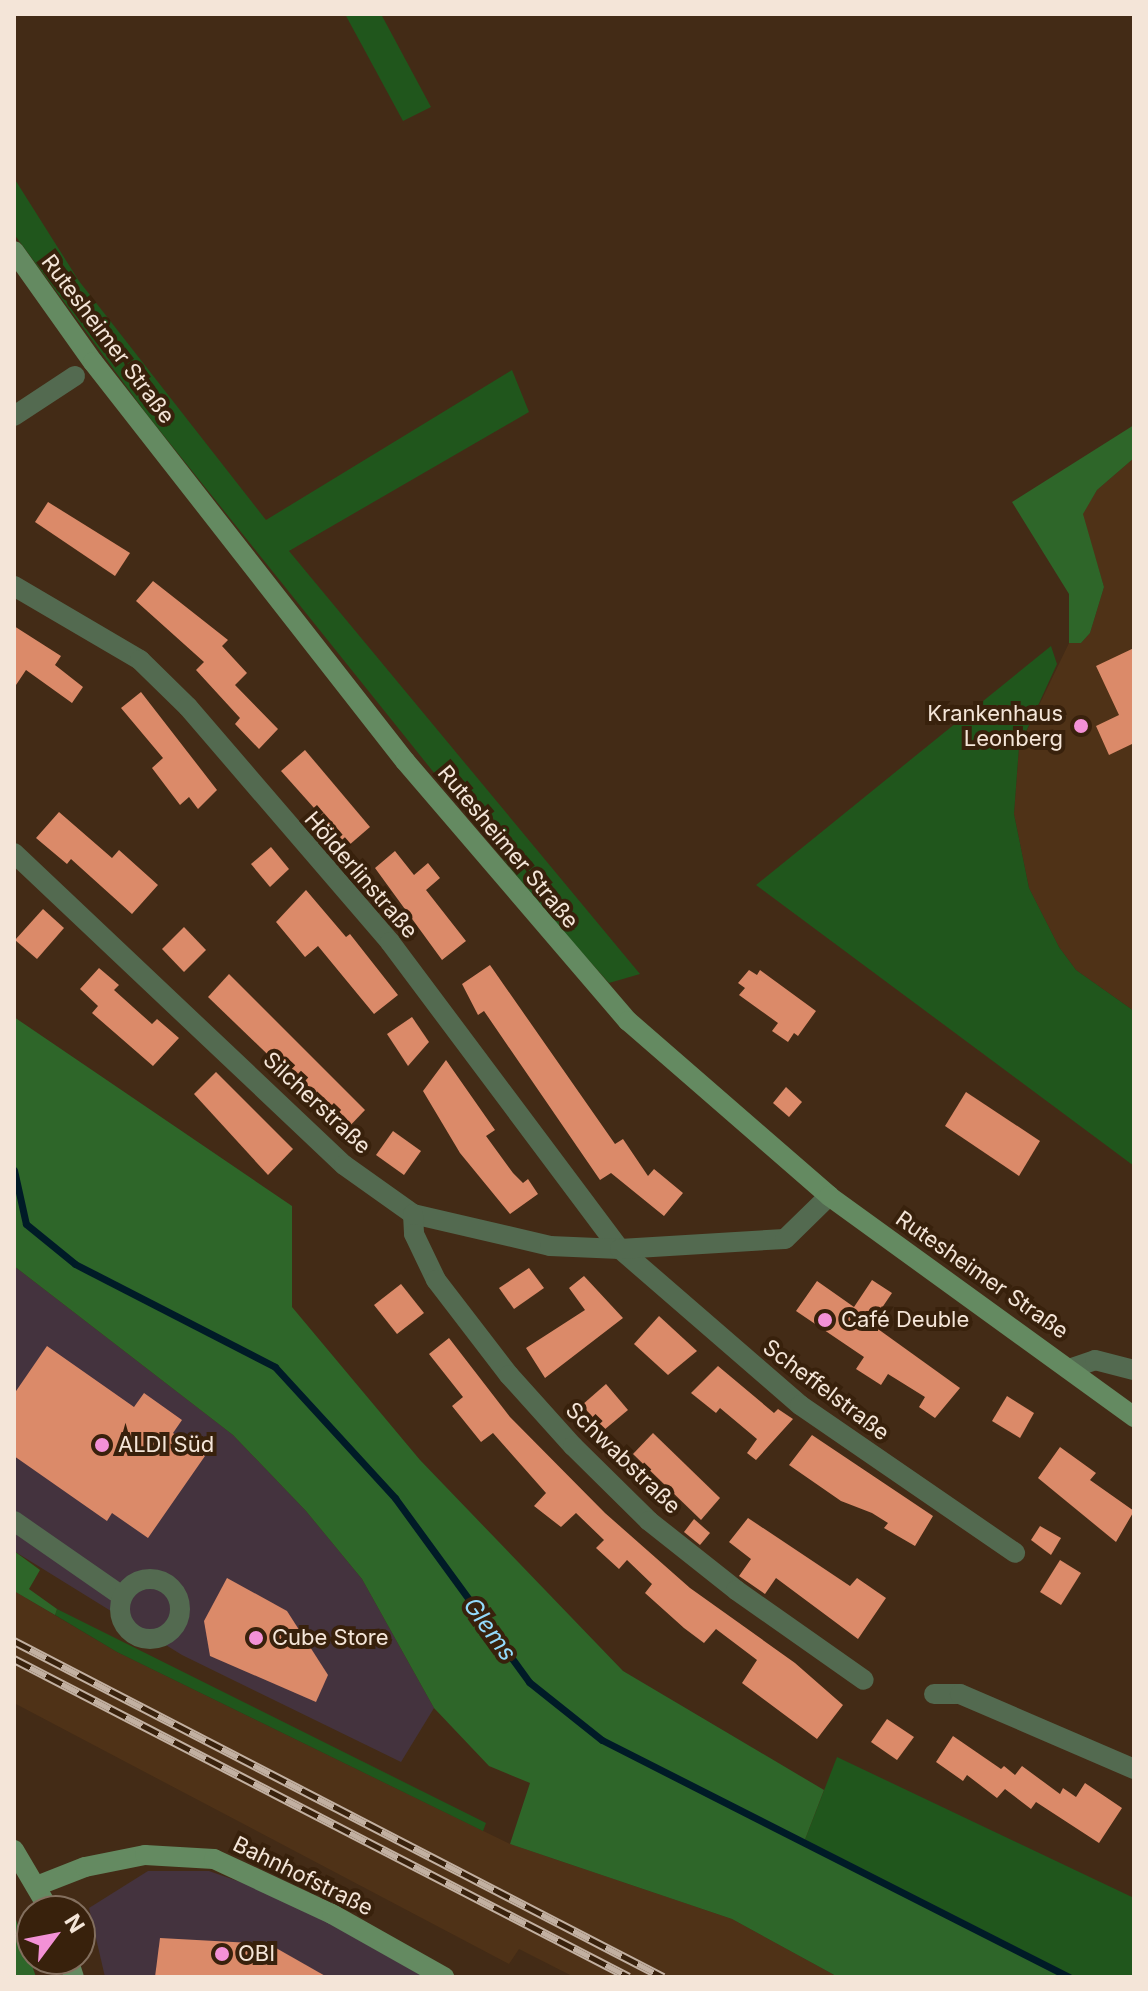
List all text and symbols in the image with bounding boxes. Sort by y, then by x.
street label: Rutesheimer Straße [36,249,180,429]
place label: Krankenhaus Leonberg [927,700,1063,752]
marker: Krankenhaus Leonberg [1070,715,1092,737]
street label: Rutesheimer Straße [432,760,584,934]
street label: Hölderlinstraße [299,806,423,944]
street label: Silcherstraße [258,1047,376,1159]
street label: Rutesheimer Straße [891,1205,1073,1345]
place label: Café Deuble [841,1307,969,1333]
marker: Café Deuble [816,1311,834,1329]
street label: Scheffelstraße [758,1334,894,1446]
street label: Schwabstraße [560,1397,686,1519]
place label: ALDI Süd [118,1432,214,1458]
marker: ALDI Süd [93,1436,111,1454]
water label: Glems [457,1592,523,1666]
place label: Cube Store [272,1625,389,1651]
marker: Cube Store [247,1629,265,1647]
street label: Bahnhofstraße [229,1831,377,1921]
north arrow [16,1895,96,1975]
text: N [59,1909,90,1937]
place label: OBI [238,1941,275,1967]
marker: OBI [213,1945,231,1963]

